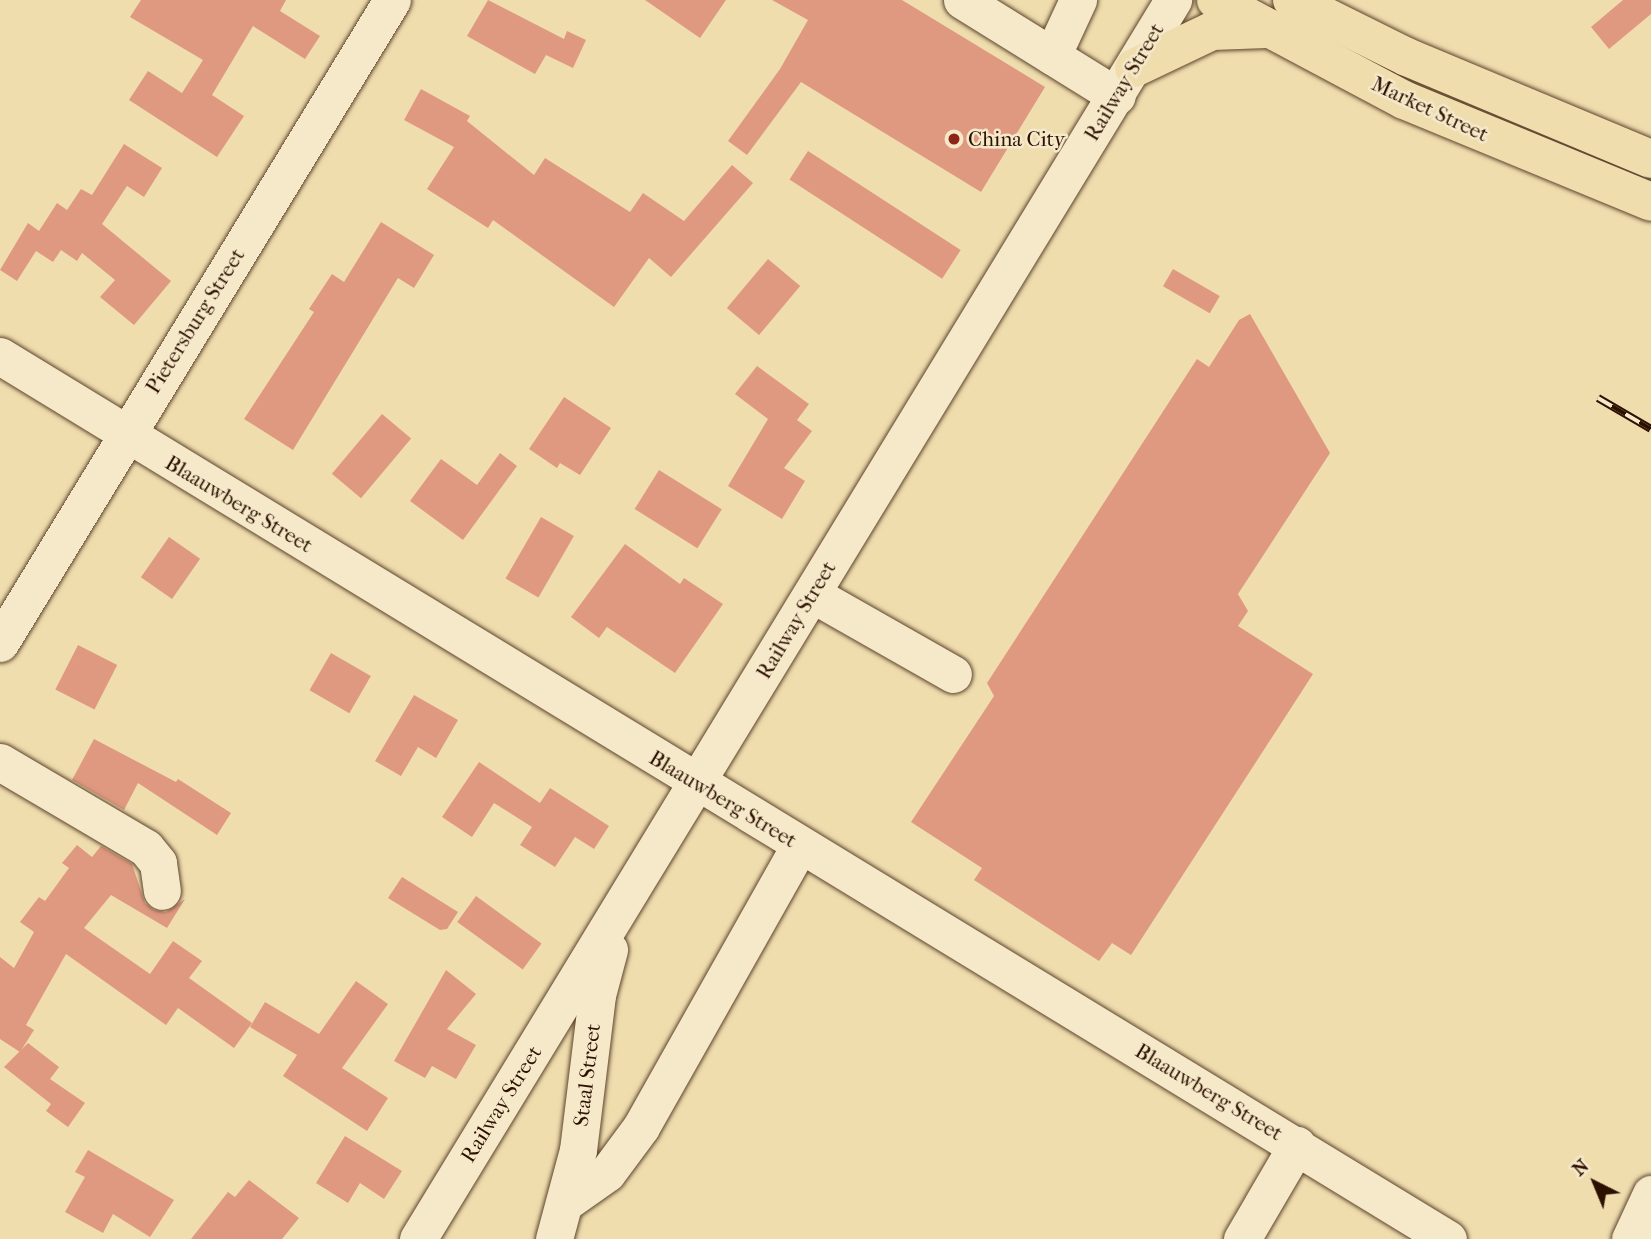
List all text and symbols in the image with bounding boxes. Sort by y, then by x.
street label: Railway Street [1079,19,1169,145]
street label: Market Street [1368,71,1492,147]
place label: China City [968,126,1065,152]
marker: China City [946,131,962,147]
street label: Pietersburg Street [140,244,250,398]
street label: Blaauwberg Street [161,450,317,558]
street label: Railway Street [751,557,841,683]
street label: Blaauwberg Street [645,745,801,853]
street label: Staal Street [568,1022,606,1128]
street label: Blaauwberg Street [1131,1038,1287,1146]
street label: Railway Street [455,1041,547,1167]
north arrow [1560,1148,1630,1218]
text: N [1568,1155,1593,1181]

